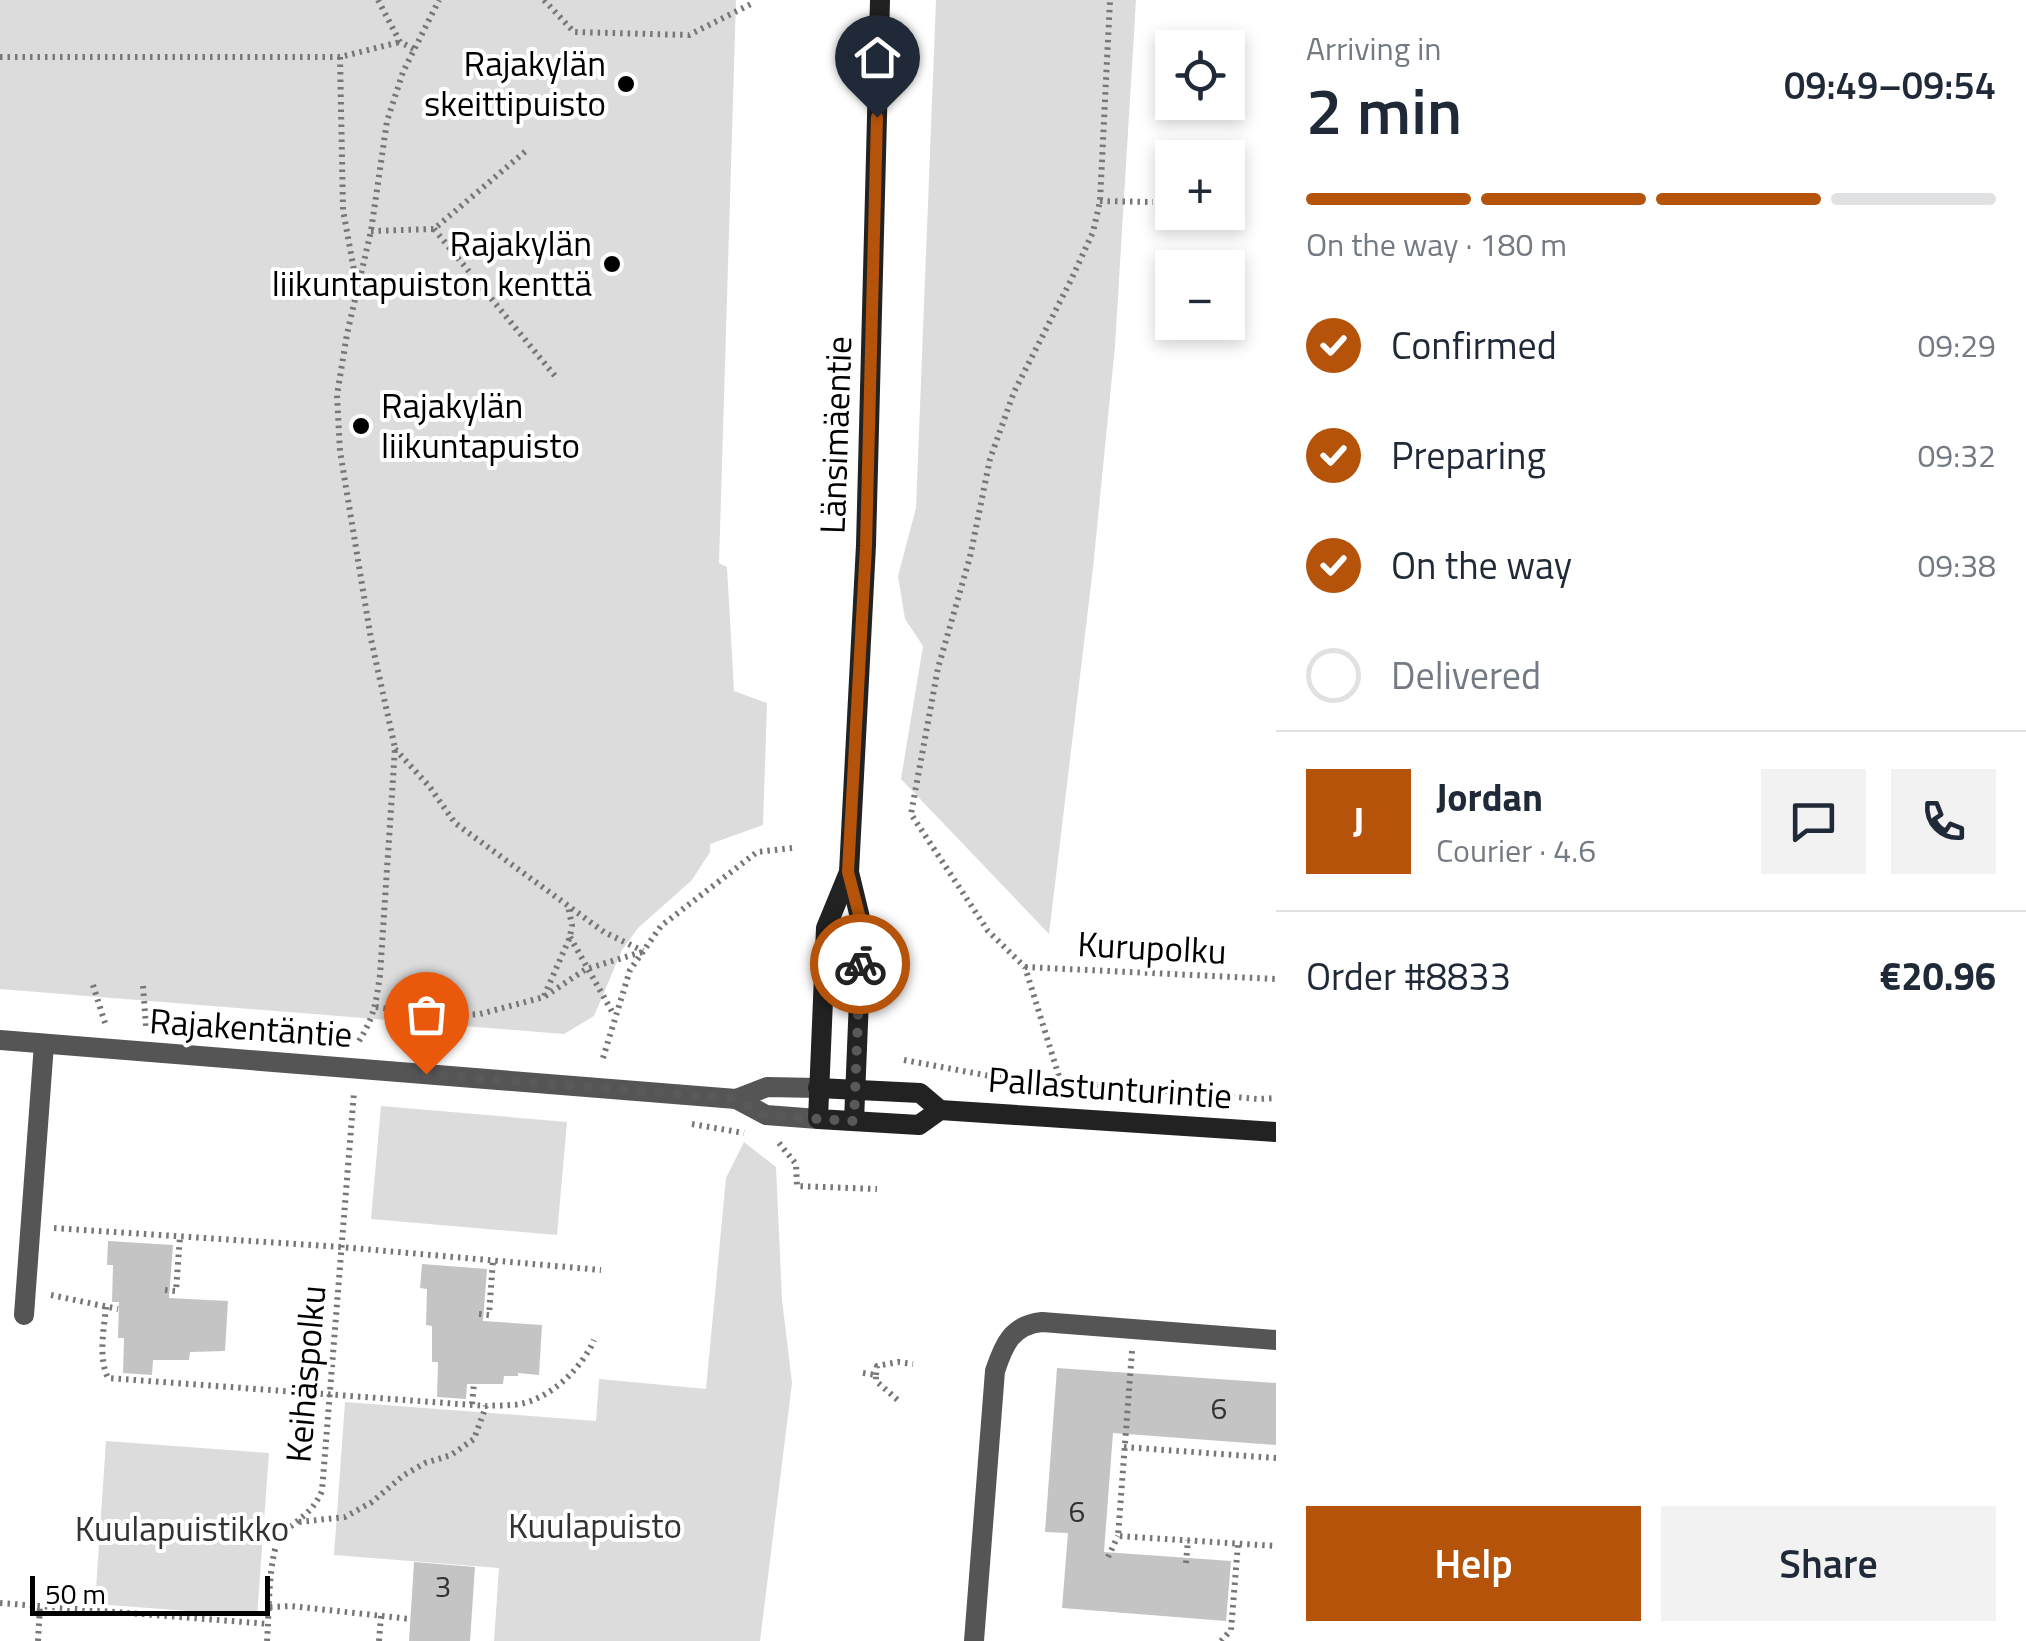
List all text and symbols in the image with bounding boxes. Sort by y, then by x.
pin [835,15,920,118]
text: Arriving in [1306,24,1442,72]
icon: home [850,30,905,85]
map controls [1155,30,1245,340]
button: locate [1155,30,1245,120]
place label: Rajakylän skeittipuisto [424,36,606,130]
text: 09:49–09:54 [1784,56,1996,114]
text: 2 min [1306,60,1462,159]
marker: Rajakylän skeittipuisto [615,73,637,95]
button: + [1155,140,1245,230]
place label: Rajakylän liikuntapuiston kenttä [272,216,592,310]
text: On the way · 180 m [1306,220,1567,268]
button: − [1155,250,1245,340]
marker: Rajakylän liikuntapuiston kenttä [601,253,623,275]
text: Confirmed [1391,316,1557,374]
icon: check [1306,318,1361,373]
text: 09:29 [1917,321,1996,369]
street label: Länsimäentie [805,335,865,535]
place label: Rajakylän liikuntapuisto [381,378,580,472]
marker: Rajakylän liikuntapuisto [350,415,372,437]
text: Preparing [1391,426,1546,484]
icon: check [1306,428,1361,483]
text: 09:32 [1917,431,1996,479]
text: On the way [1391,536,1572,594]
icon: check [1306,538,1361,593]
text: 09:38 [1917,541,1996,589]
text: Delivered [1391,646,1541,704]
text: Jordan [1436,768,1543,826]
button: chat [1761,769,1866,874]
button: phone [1891,769,1996,874]
text: J [1353,792,1364,850]
text: Courier · 4.6 [1436,826,1596,874]
courier [810,914,910,1014]
street label: Kurupolku [1076,916,1228,978]
icon: bike [833,937,888,992]
text: Order #8833 [1306,947,1511,1005]
text: €20.96 [1880,947,1996,1005]
pin [384,972,469,1075]
icon: bag [399,987,454,1042]
street label: Rajakentäntie [148,993,354,1061]
street label: Pallastunturintie [986,1052,1234,1122]
street label: Keihäspolku [270,1283,340,1465]
house number: 6 [1211,1385,1227,1431]
house number: 6 [1069,1488,1085,1534]
park label: Kuulapuisto [508,1498,682,1552]
park label: Kuulapuistikko [75,1501,289,1555]
button: Help [1306,1506,1641,1621]
button: Share [1661,1506,1996,1621]
house number: 3 [435,1563,451,1609]
scale bar [30,1571,270,1616]
text: 50 m [45,1572,106,1615]

